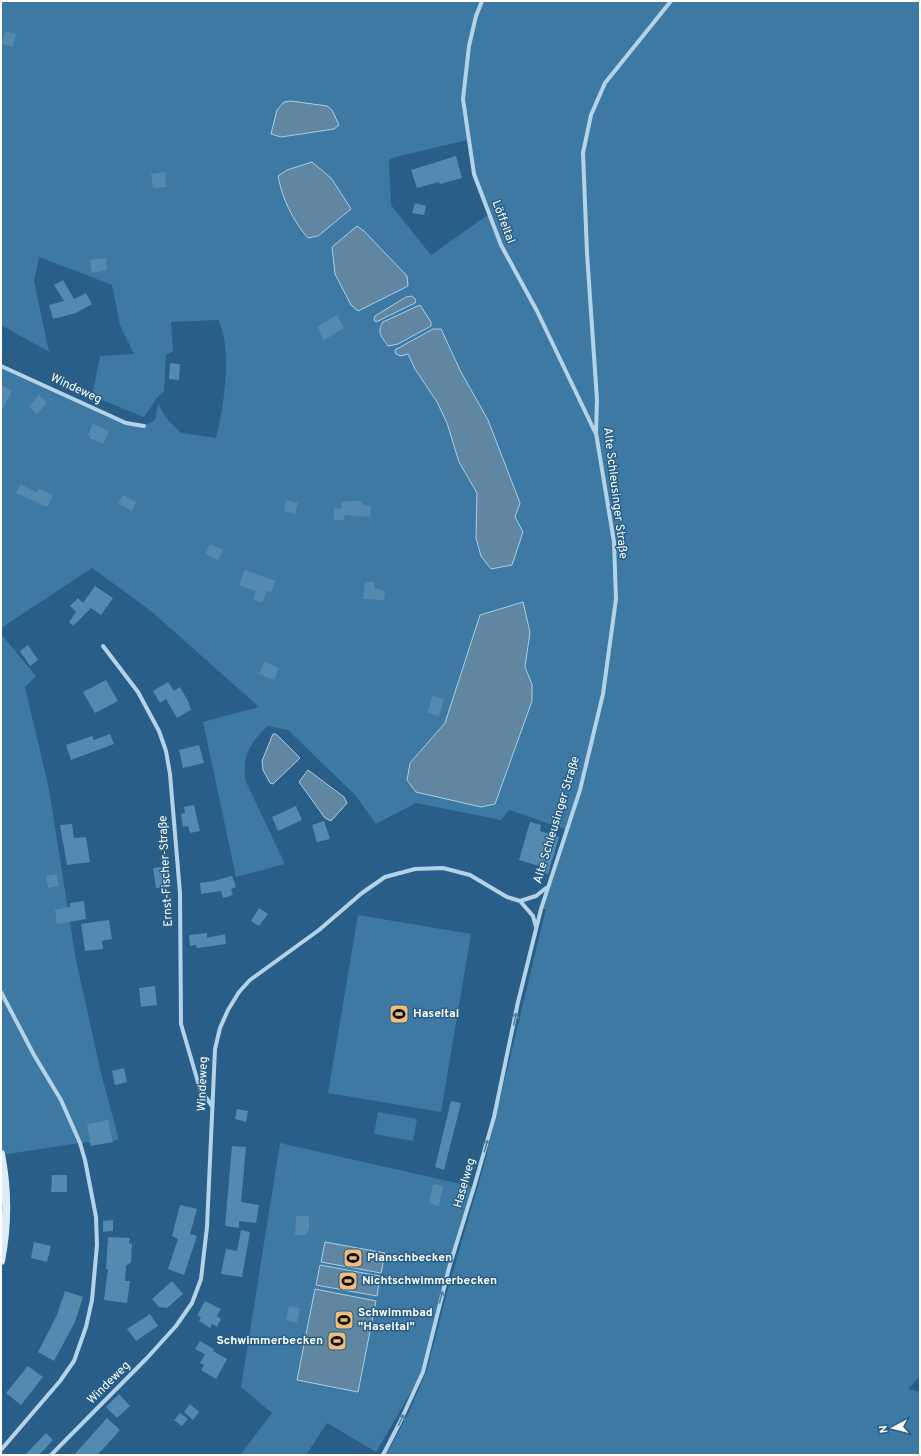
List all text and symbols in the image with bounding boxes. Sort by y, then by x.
street label: Löffeltal [487,198,519,246]
street label: Windeweg [48,370,104,408]
street label: Alte Schleusinger Straße [599,426,631,560]
street label: Alte Schleusinger Straße [530,754,584,886]
street label: Ernst-Fischer-Straße [155,815,177,927]
sports icon: Haseltal [388,1003,410,1025]
place label: Haseltal [413,1006,459,1022]
one-way arrow [511,1013,519,1026]
street label: Windeweg [194,1056,212,1112]
one-way arrow [483,1139,490,1152]
street label: Haselweg [450,1156,480,1210]
sports icon: Planschbecken [342,1247,364,1269]
place label: Planschbecken [367,1250,452,1266]
sports icon: Nichtschwimmerbecken [337,1270,359,1292]
place label: Nichtschwimmerbecken [362,1273,497,1289]
one-way arrow [438,1291,446,1304]
place label: Schwimmbad "Haseltal" [358,1305,433,1335]
sports icon: Schwimmbad "Haseltal" [333,1309,355,1331]
sports icon: Schwimmerbecken [326,1330,348,1352]
place label: Schwimmerbecken [216,1333,323,1349]
street label: Windeweg [84,1358,134,1408]
north arrow [873,1408,913,1448]
one-way arrow [398,1415,405,1427]
text: N [877,1424,891,1434]

